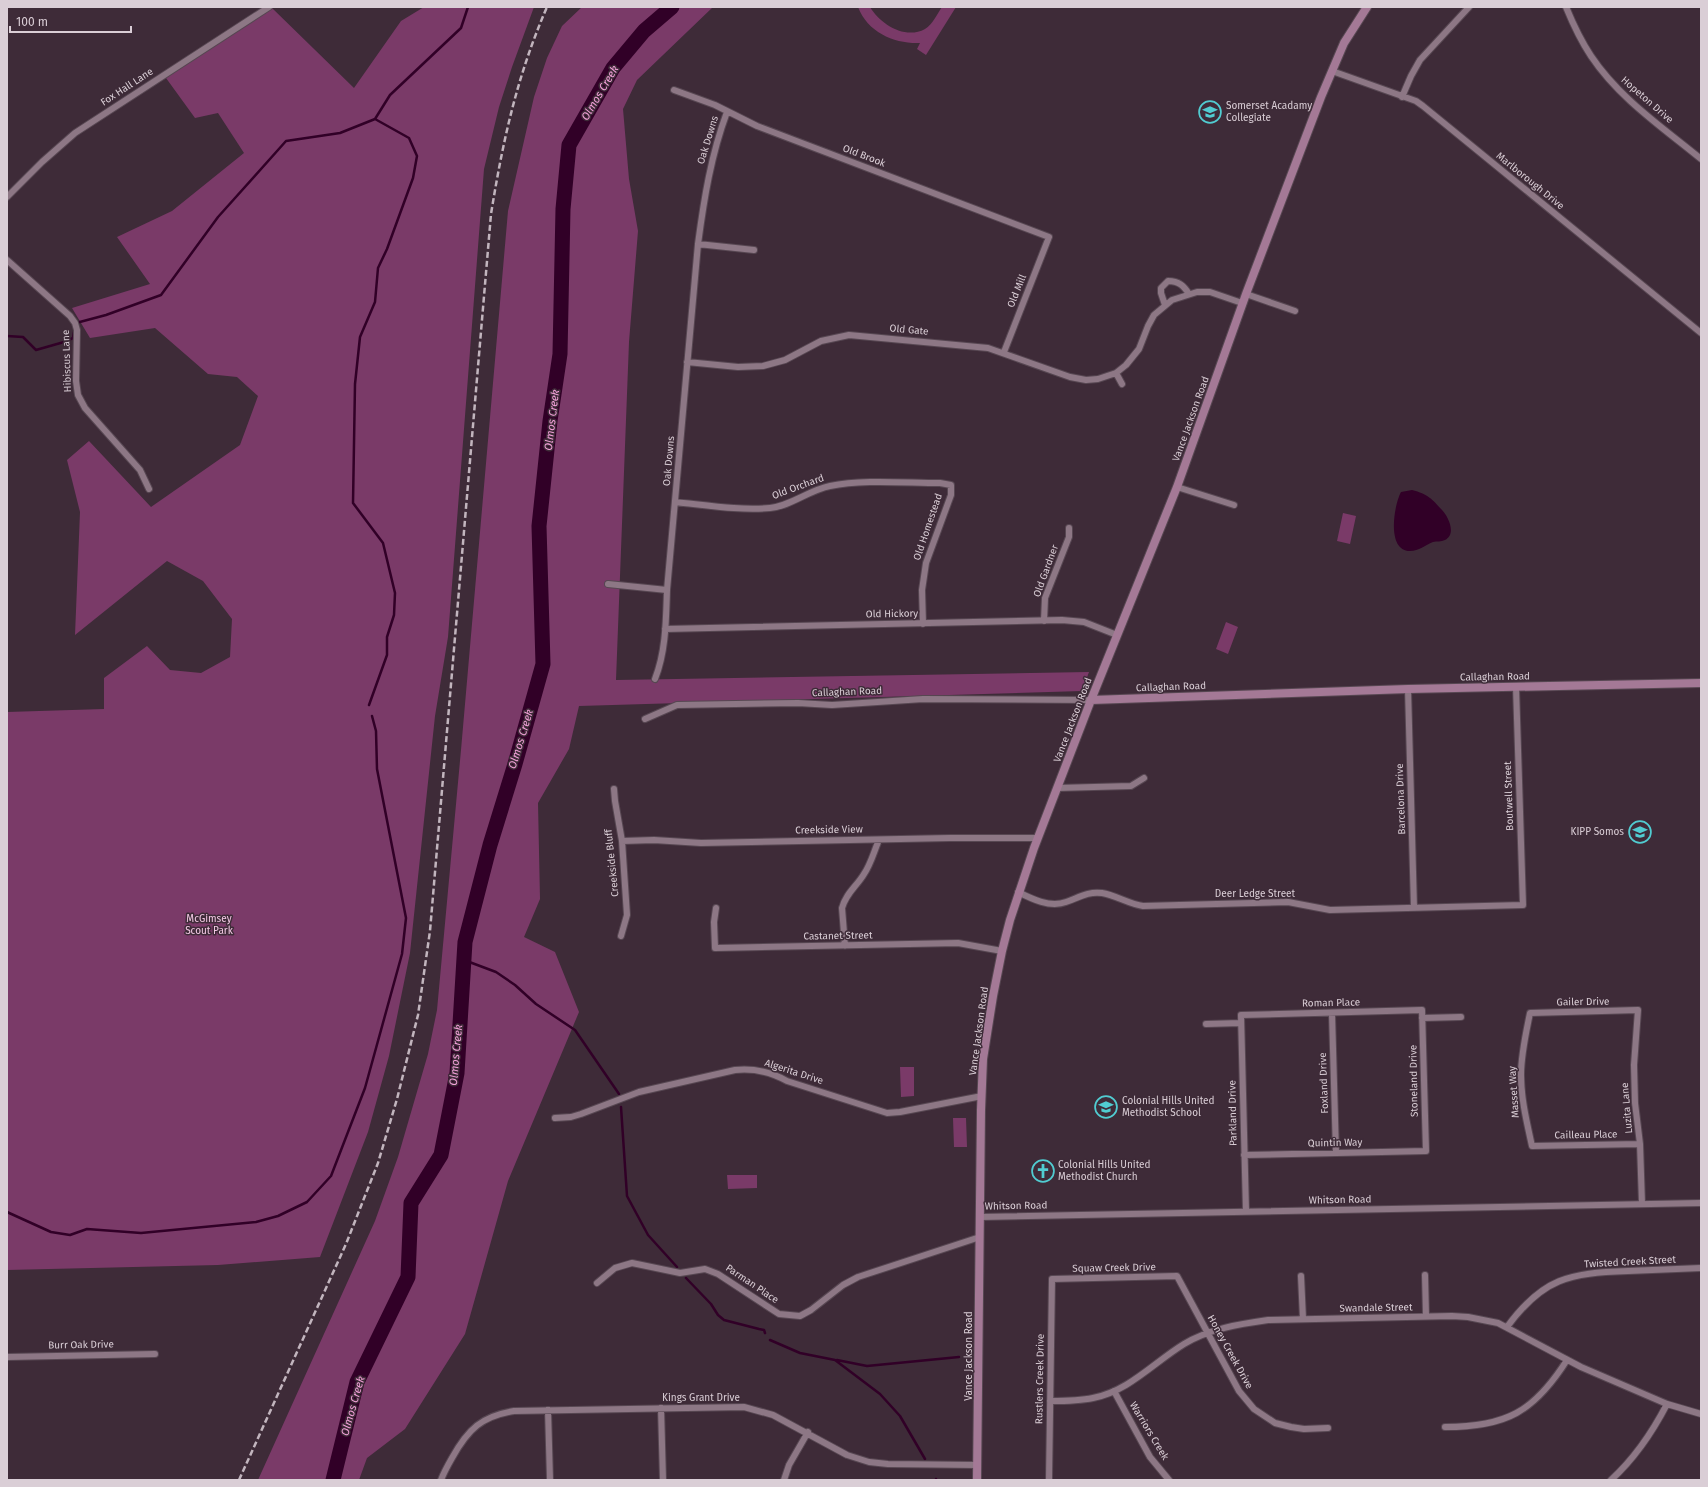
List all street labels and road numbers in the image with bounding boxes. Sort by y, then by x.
street label: Fox Hall Lane [99,66,155,108]
street label: Hopeton Drive [1618,74,1676,126]
street label: Oak Downs [695,114,721,166]
street label: Old Brook [841,142,888,170]
street label: Marlborough Drive [1494,150,1566,212]
street label: Old Mill [1005,273,1029,309]
street label: Old Gate [889,322,929,338]
street label: Hibiscus Lane [60,330,74,392]
street label: Vance Jackson Road [1170,375,1212,463]
street label: Oak Downs [661,435,677,486]
street label: Old Orchard [770,472,826,502]
street label: Old Homestead [911,492,945,562]
street label: Old Gardner [1031,543,1061,599]
street label: Old Hickory [866,608,918,620]
street label: Callaghan Road [1460,670,1530,684]
street label: Vance Jackson Road [1051,676,1095,764]
street label: Callaghan Road [1136,680,1206,694]
street label: Callaghan Road [812,685,882,699]
street label: Boutwell Street [1502,761,1516,831]
street label: Barcelona Drive [1394,763,1408,835]
street label: Creekside View [795,823,863,837]
street label: Creekside Bluff [602,828,622,897]
street label: Deer Ledge Street [1215,888,1296,900]
street label: Castanet Street [803,929,873,943]
street label: Vance Jackson Road [967,986,991,1076]
street label: Roman Place [1302,996,1360,1010]
street label: Gailer Drive [1556,996,1610,1008]
street label: Stoneland Drive [1407,1045,1421,1117]
street label: Foxland Drive [1317,1052,1331,1114]
street label: Algerita Drive [763,1057,825,1087]
street label: Masset Way [1506,1065,1522,1118]
street label: Parkland Drive [1226,1080,1240,1146]
street label: Luzita Lane [1619,1082,1635,1134]
street label: Cailleau Place [1554,1128,1618,1142]
street label: Quintin Way [1308,1137,1362,1149]
street label: Whitson Road [1309,1193,1371,1207]
street label: Whitson Road [985,1199,1047,1213]
street label: Twisted Creek Street [1584,1254,1677,1270]
street label: Squaw Creek Drive [1072,1261,1156,1275]
street label: Parman Place [723,1262,781,1306]
street label: Swandale Street [1339,1301,1413,1315]
street label: Vance Jackson Road [963,1311,975,1401]
street label: Honey Creek Drive [1205,1313,1255,1391]
street label: Rustlers Creek Drive [1033,1334,1047,1424]
street label: Burr Oak Drive [48,1338,114,1352]
street label: Kings Grant Drive [662,1392,740,1404]
street label: Warriors Creek [1127,1400,1172,1463]

